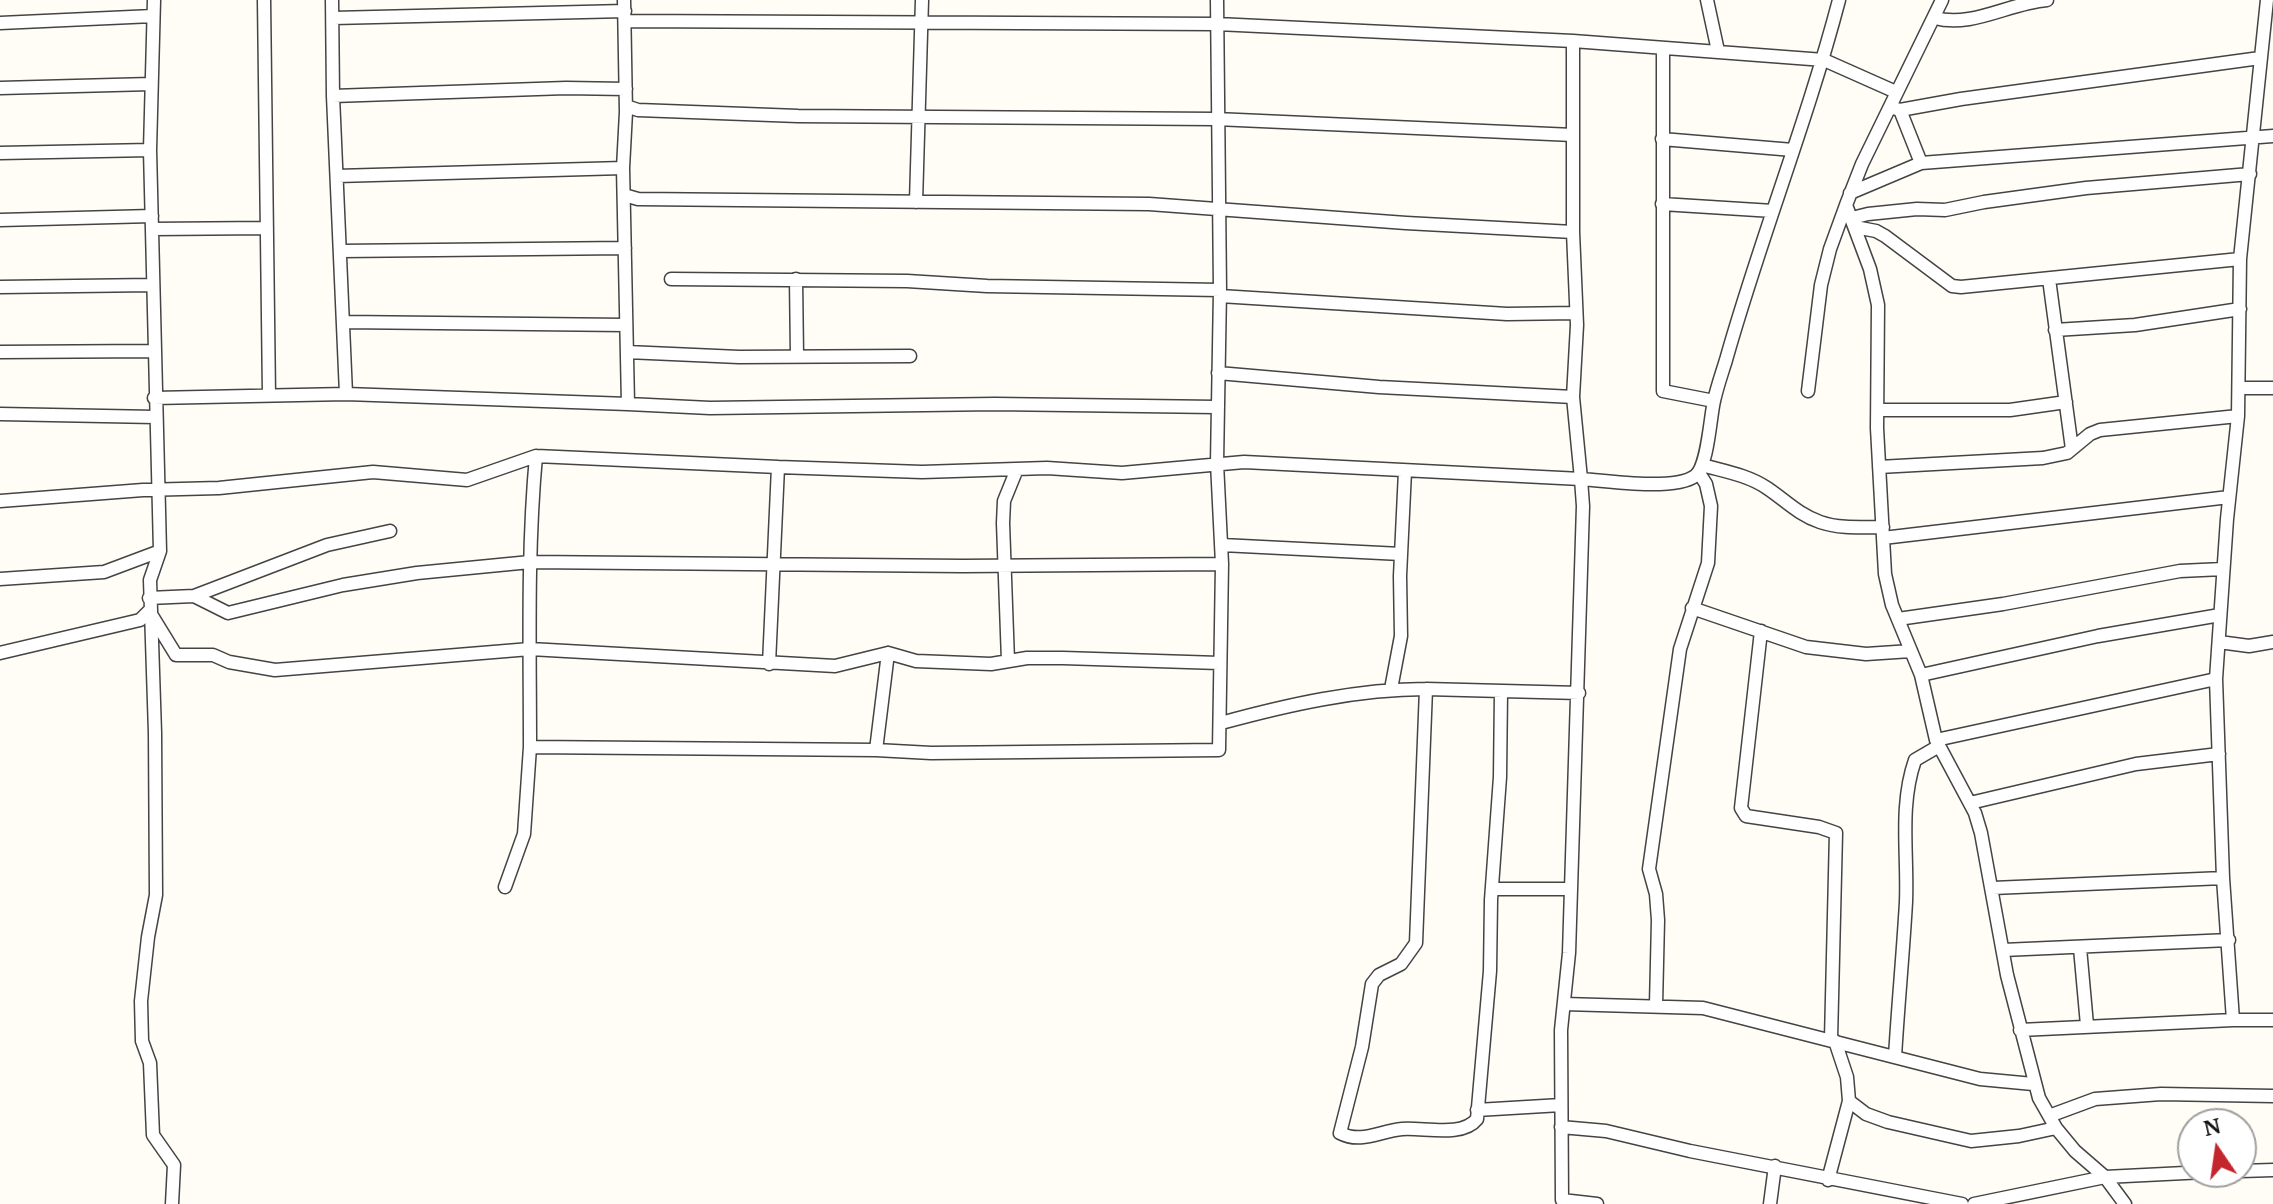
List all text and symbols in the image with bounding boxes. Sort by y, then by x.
north arrow [2177,1108,2257,1188]
text: N [2201,1110,2223,1142]

